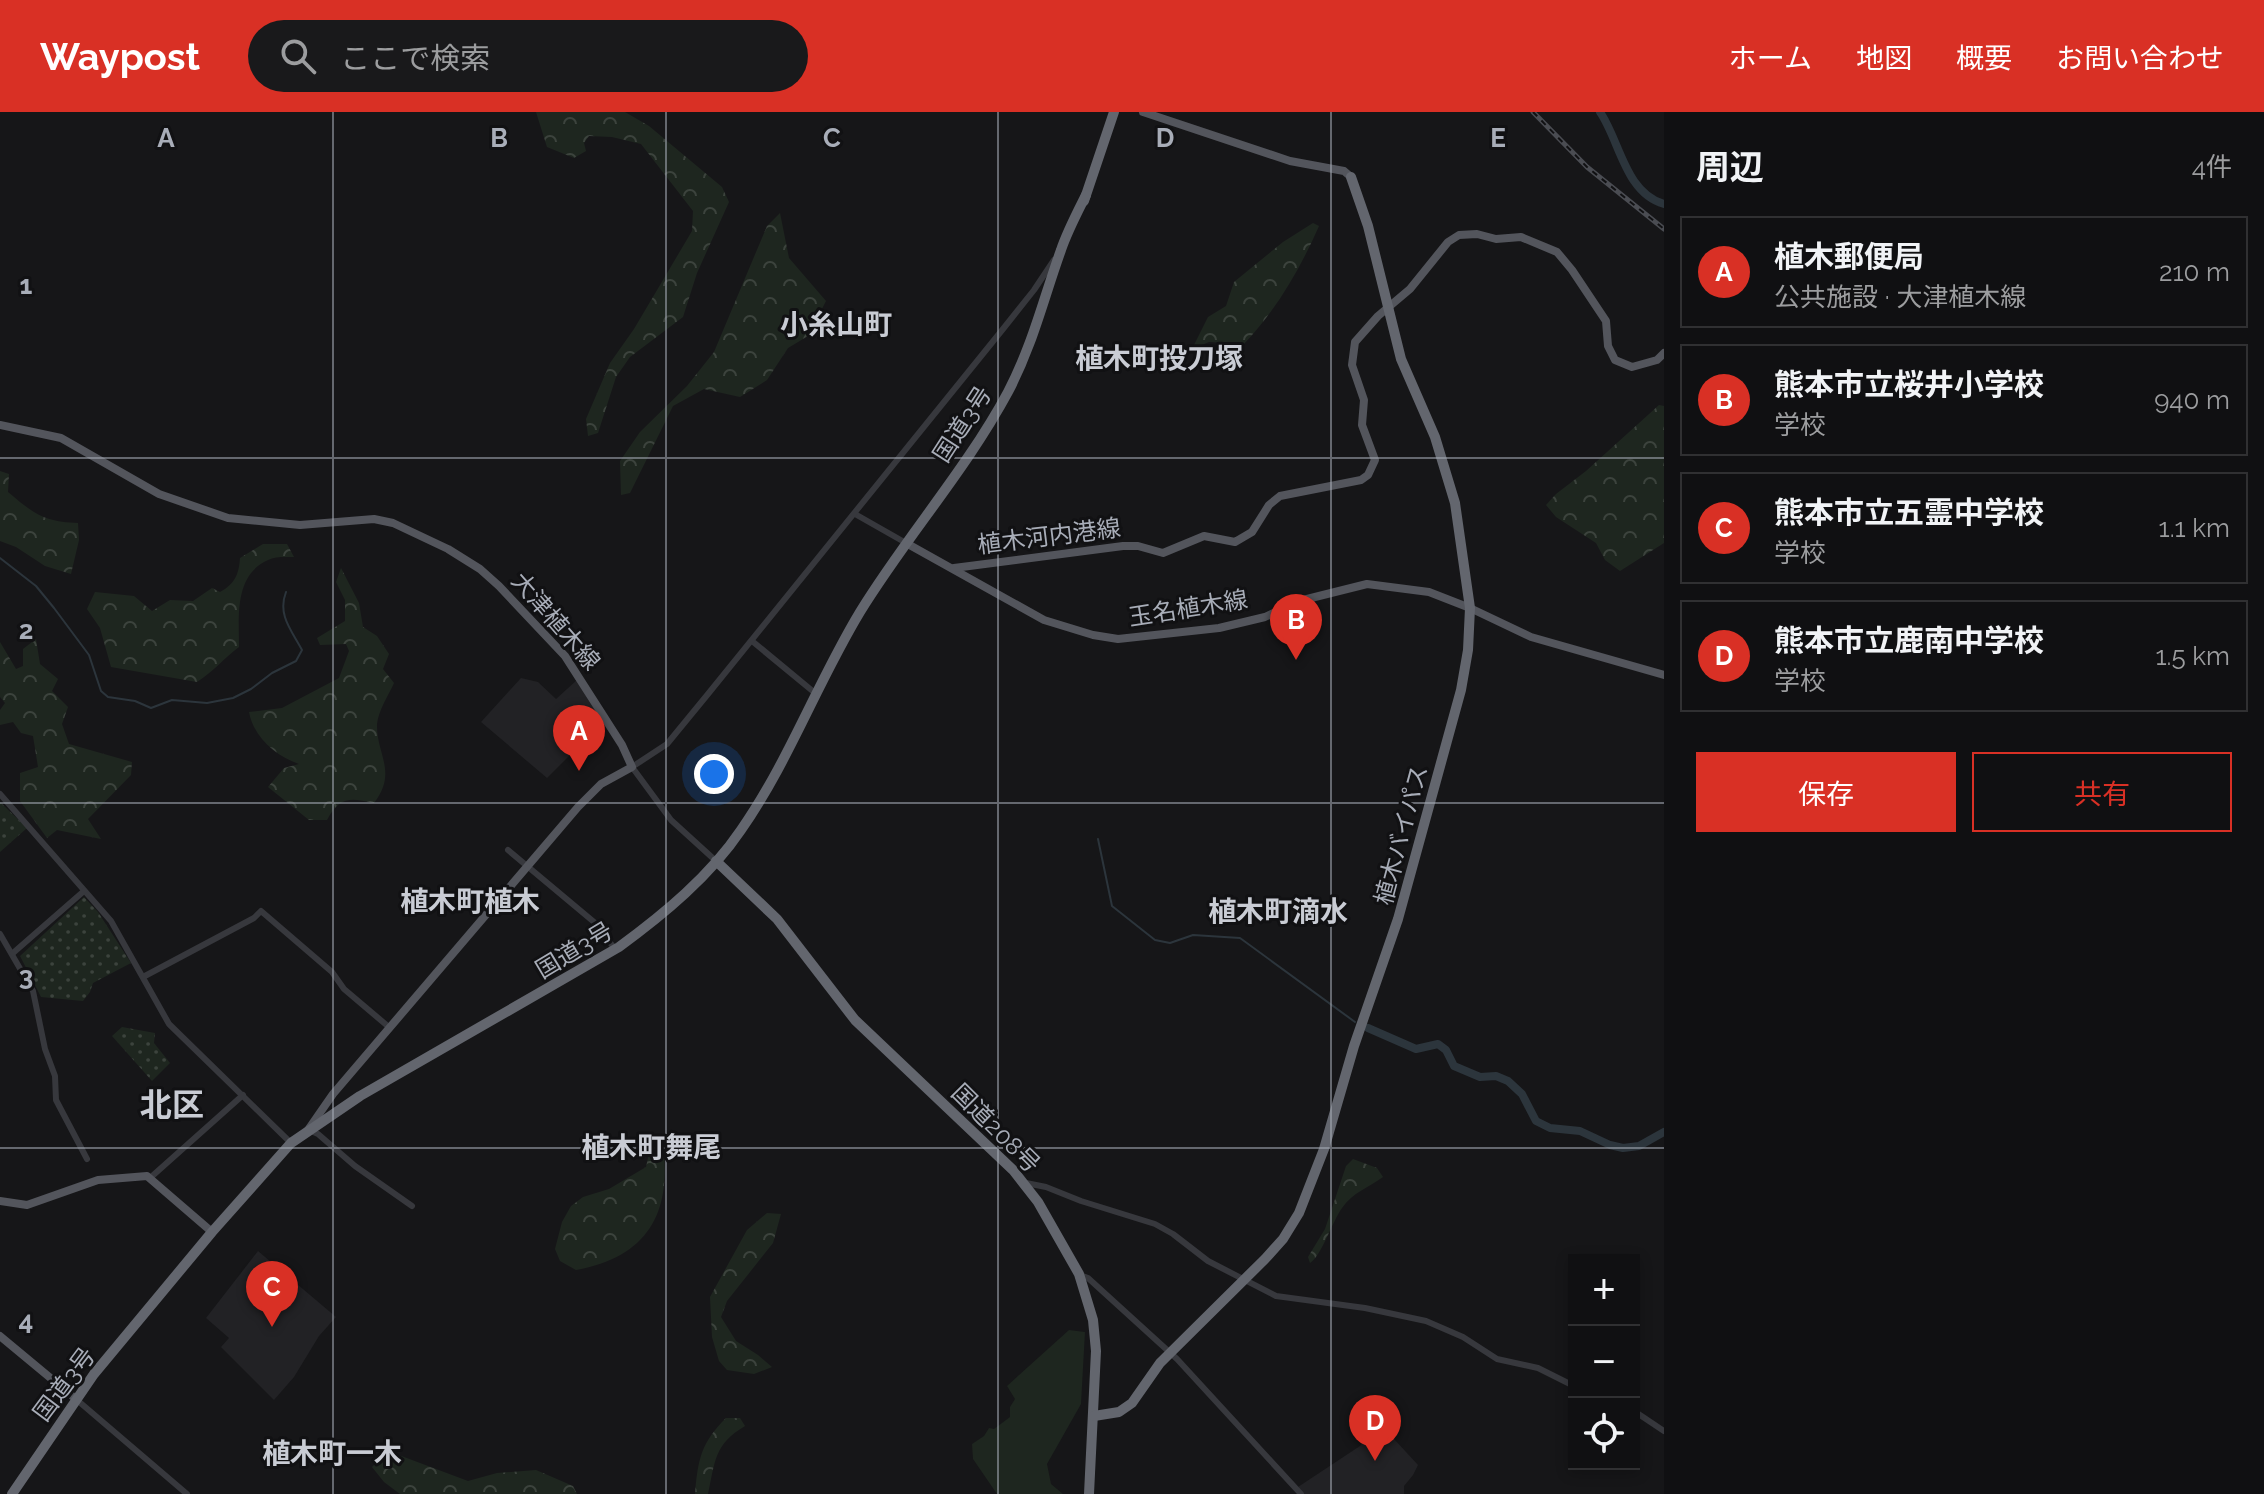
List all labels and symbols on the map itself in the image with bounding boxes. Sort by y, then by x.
text: A [157,123,175,153]
text: B [490,123,508,153]
text: C [823,123,841,153]
text: D [1156,123,1174,153]
text: E [1490,123,1506,153]
text: 1 [20,270,33,300]
district label: 小糸山町 [780,308,892,341]
district label: 植木町投刀塚 [1075,342,1243,375]
street label: 国道3号 [927,381,997,467]
street label: 植木河内港線 [976,513,1122,559]
street label: 大津植木線 [506,566,606,676]
street label: 玉名植木線 [1126,584,1250,632]
pin: B [1270,594,1322,660]
text: 2 [19,615,33,645]
pin: A [553,705,605,771]
your location [694,754,734,794]
street label: 植木バイパス [1368,762,1434,908]
district label: 植木町植木 [400,885,540,918]
district label: 植木町滴水 [1208,895,1348,928]
street label: 国道3号 [530,916,618,984]
text: 3 [19,961,33,991]
street label: 国道208号 [946,1078,1046,1178]
district label: 北区 [140,1086,204,1123]
district label: 植木町舞尾 [581,1131,721,1164]
pin: C [246,1261,298,1327]
text: 4 [19,1306,33,1336]
street label: 国道3号 [27,1341,101,1427]
pin: D [1349,1395,1401,1461]
district label: 植木町一木 [262,1437,402,1470]

